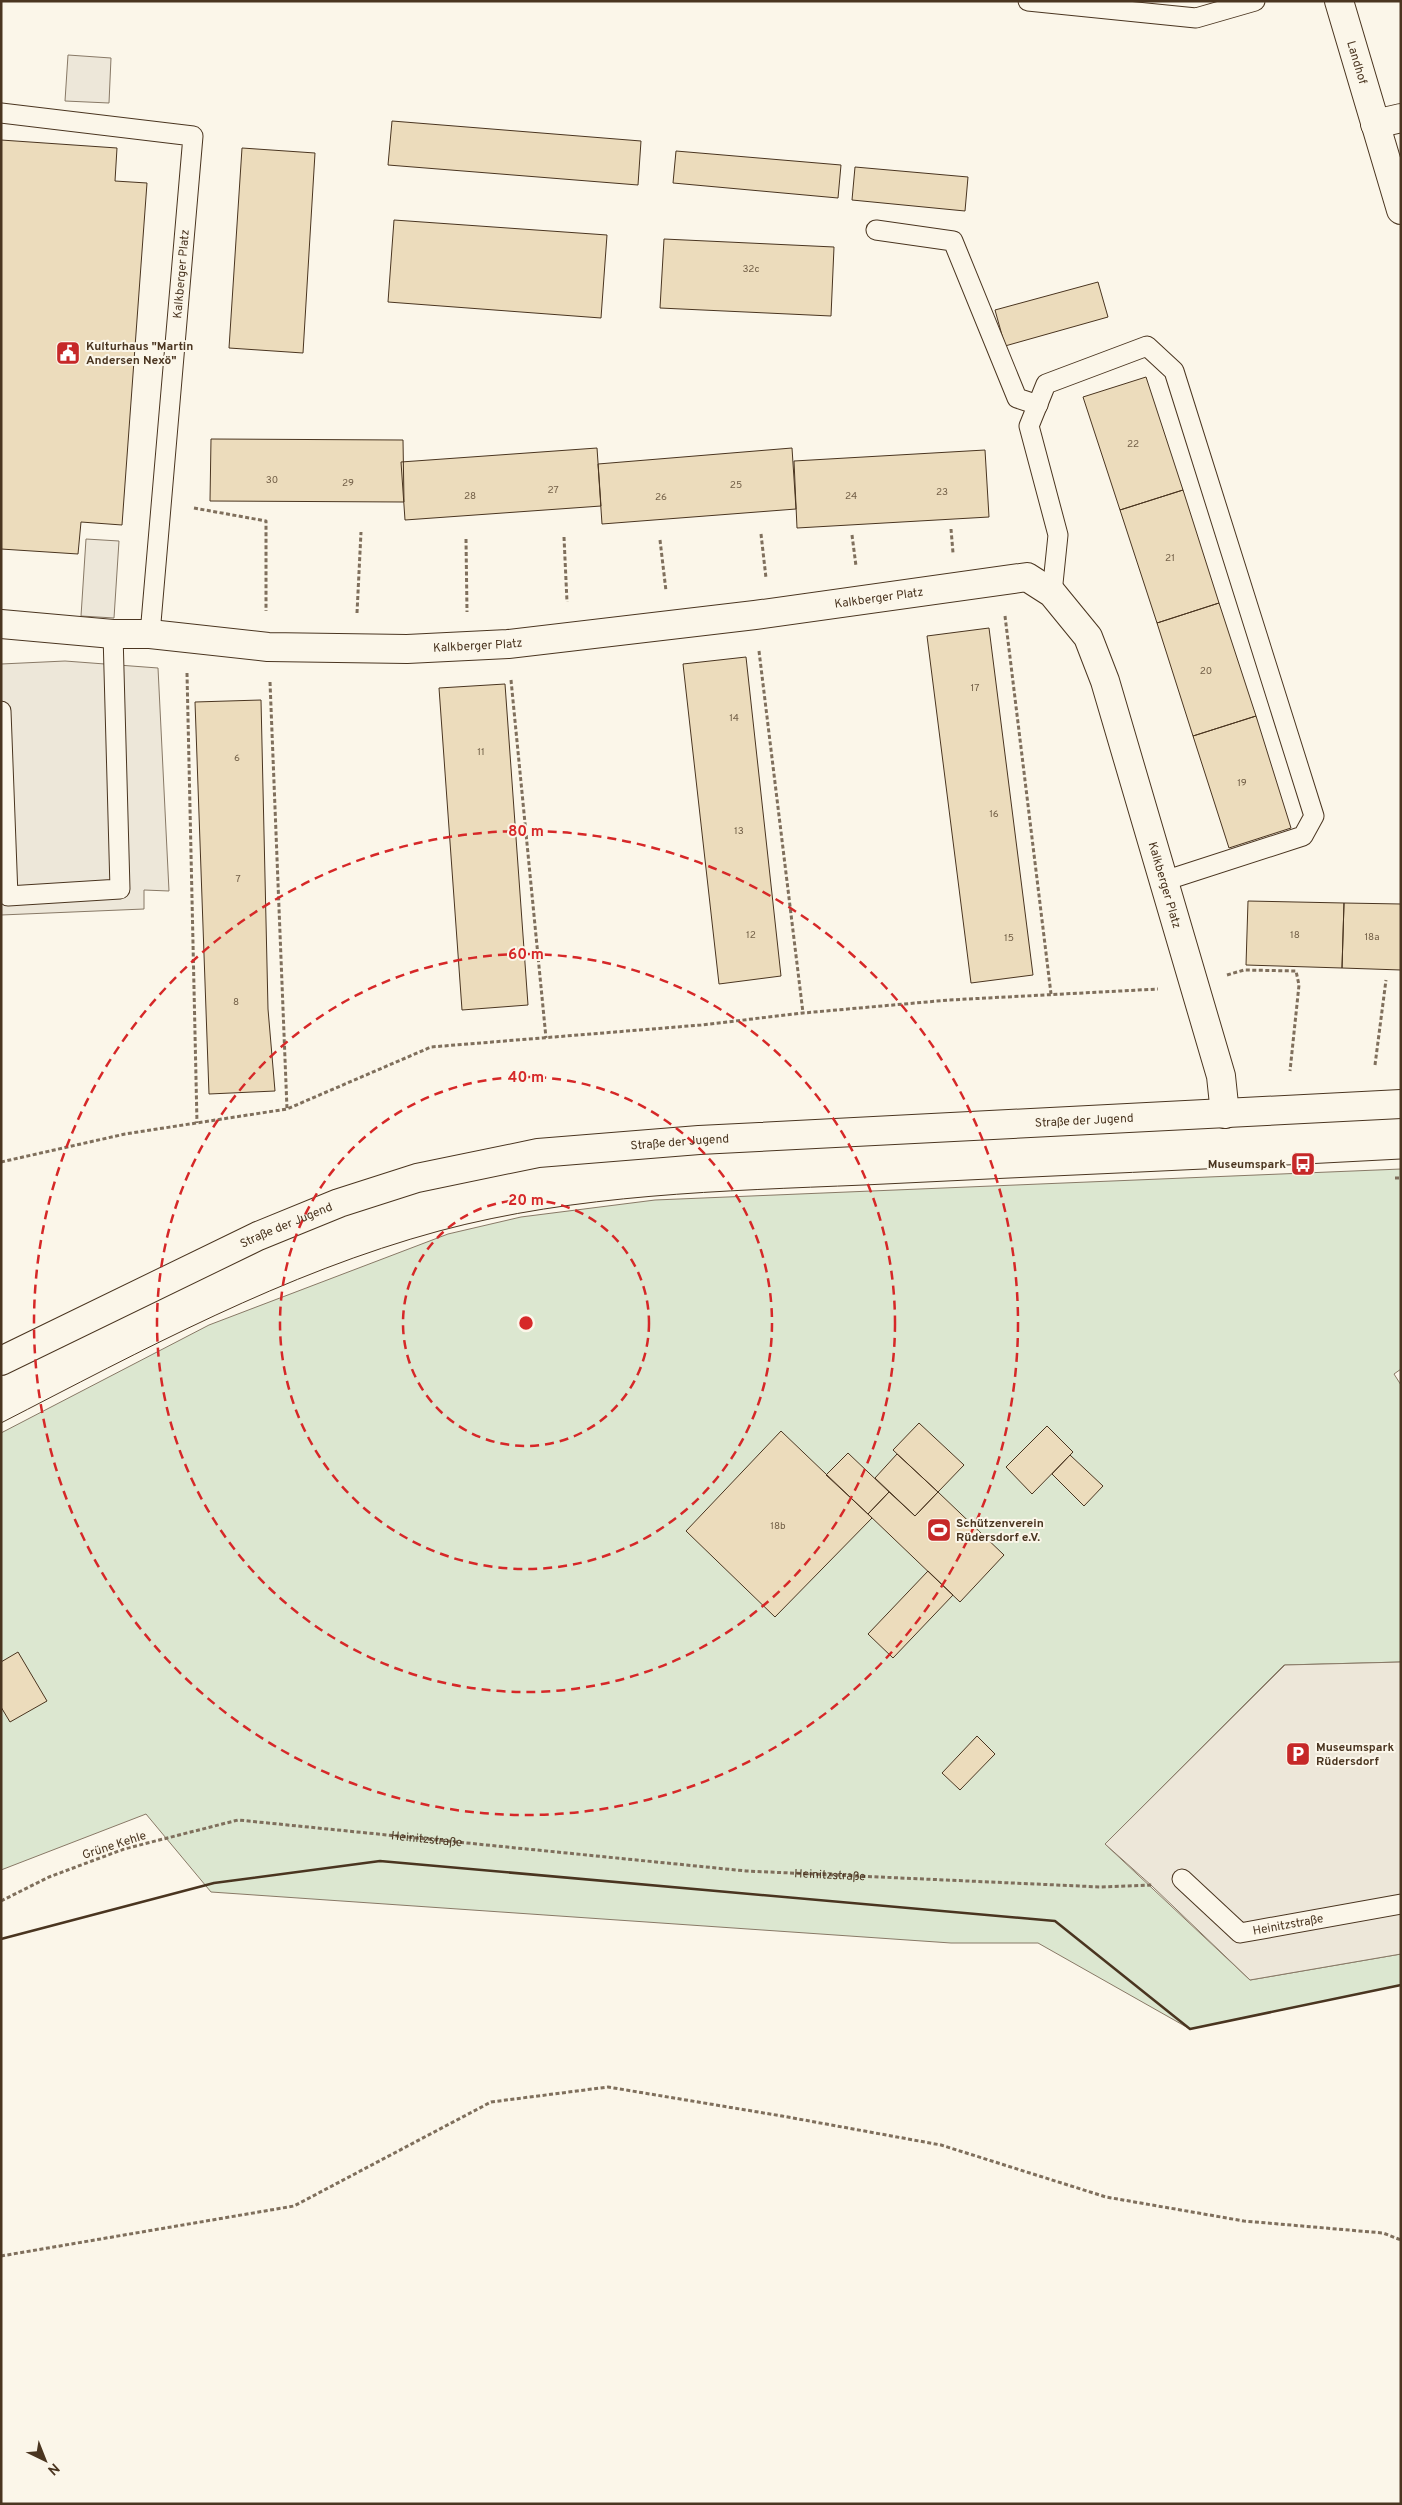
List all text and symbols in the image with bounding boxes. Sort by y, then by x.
street label: Landhof [1342,39,1370,86]
street label: Kalkberger Platz [170,229,194,319]
house number: 32c [743,263,759,276]
place label: Kulturhaus "Martin Andersen Nexö" [86,339,193,369]
public building icon: Kulturhaus "Martin Andersen Nexö" [55,340,81,366]
house number: 22 [1127,438,1139,451]
house number: 30 [266,474,278,487]
house number: 29 [342,477,354,490]
house number: 25 [730,479,742,492]
house number: 27 [547,484,559,497]
house number: 23 [936,486,948,499]
house number: 28 [464,490,476,503]
house number: 24 [845,490,857,503]
house number: 26 [655,491,667,504]
house number: 21 [1165,552,1175,565]
street label: Kalkberger Platz [833,585,924,613]
street label: Kalkberger Platz [433,635,523,657]
house number: 20 [1200,665,1212,678]
house number: 17 [971,682,979,695]
house number: 14 [729,712,739,725]
house number: 11 [477,746,485,759]
house number: 6 [234,752,240,765]
house number: 19 [1237,777,1247,790]
house number: 16 [989,808,999,821]
text: 80 m [508,823,544,842]
house number: 13 [734,825,744,838]
street label: Kalkberger Platz [1144,840,1184,931]
house number: 7 [235,873,241,886]
house number: 12 [746,929,756,942]
house number: 18 [1290,929,1300,942]
house number: 18a [1364,931,1380,944]
house number: 15 [1004,932,1014,945]
text: 60 m [508,946,544,965]
house number: 8 [233,996,239,1009]
text: 40 m [508,1069,544,1088]
street label: Straße der Jugend [1035,1111,1134,1132]
street label: Straße der Jugend [630,1131,730,1154]
bus stop icon: Museumspark [1290,1151,1316,1177]
place label: Museumspark [1208,1157,1286,1173]
text: 20 m [508,1192,544,1211]
street label: Straße der Jugend [238,1199,335,1253]
centre of rings [517,1314,535,1332]
place label: Schützenverein Rüdersdorf e.V. [956,1516,1044,1546]
sports icon: Schützenverein Rüdersdorf e.V. [926,1517,952,1543]
house number: 18b [770,1520,786,1533]
place label: Museumspark Rüdersdorf [1316,1740,1395,1770]
parking icon: Museumspark Rüdersdorf [1285,1741,1311,1767]
street label: Grüne Kehle [80,1828,148,1864]
street label: Heinitzstraße [390,1828,463,1851]
street label: Heinitzstraße [794,1866,866,1885]
street label: Heinitzstraße [1252,1911,1325,1940]
north arrow [20,2435,70,2485]
text: N [43,2459,62,2478]

